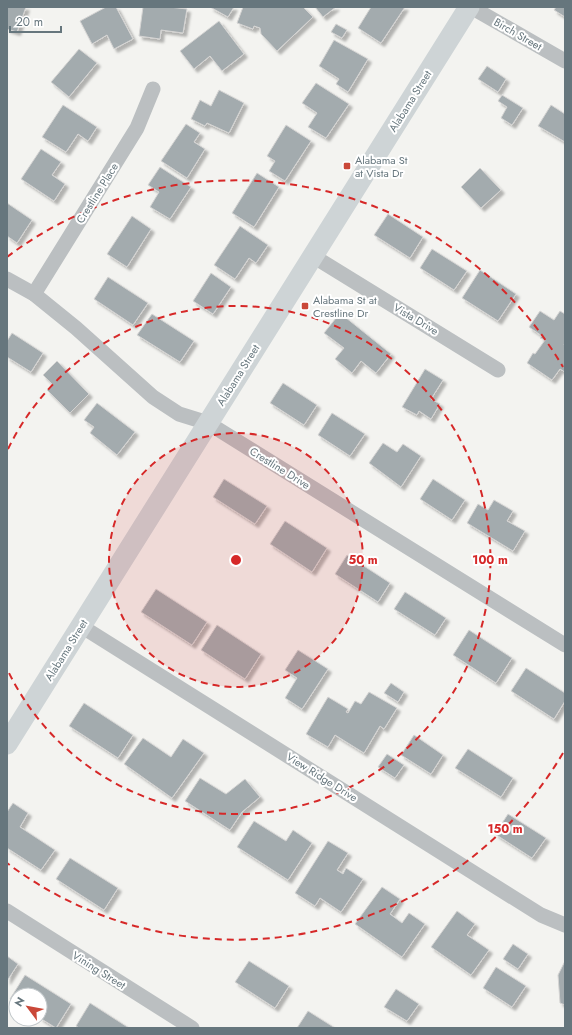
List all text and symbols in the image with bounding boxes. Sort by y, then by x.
scale bar [10,8,61,34]
text: 20 m [16,13,43,31]
street label: Birch Street [491,14,545,54]
street label: Alabama Street [385,67,436,135]
place label: Alabama St at Vista Dr [355,152,408,181]
street label: Crestline Place [72,159,122,226]
marker: Alabama St at Vista Dr [342,161,352,171]
place label: Alabama St at Crestline Dr [313,292,377,321]
street label: Vista Drive [390,299,442,339]
marker: Alabama St at Crestline Dr [300,301,310,311]
street label: Alabama Street [213,341,264,409]
street label: Crestline Drive [247,443,314,493]
text: 50 m [348,551,378,569]
text: 100 m [472,551,508,569]
centre of rings [229,553,243,567]
street label: Alabama Street [41,616,92,684]
street label: View Ridge Drive [283,749,361,806]
text: 150 m [487,820,523,838]
street label: Vining Street [69,947,129,993]
north arrow [8,987,48,1027]
text: N [10,994,29,1010]

